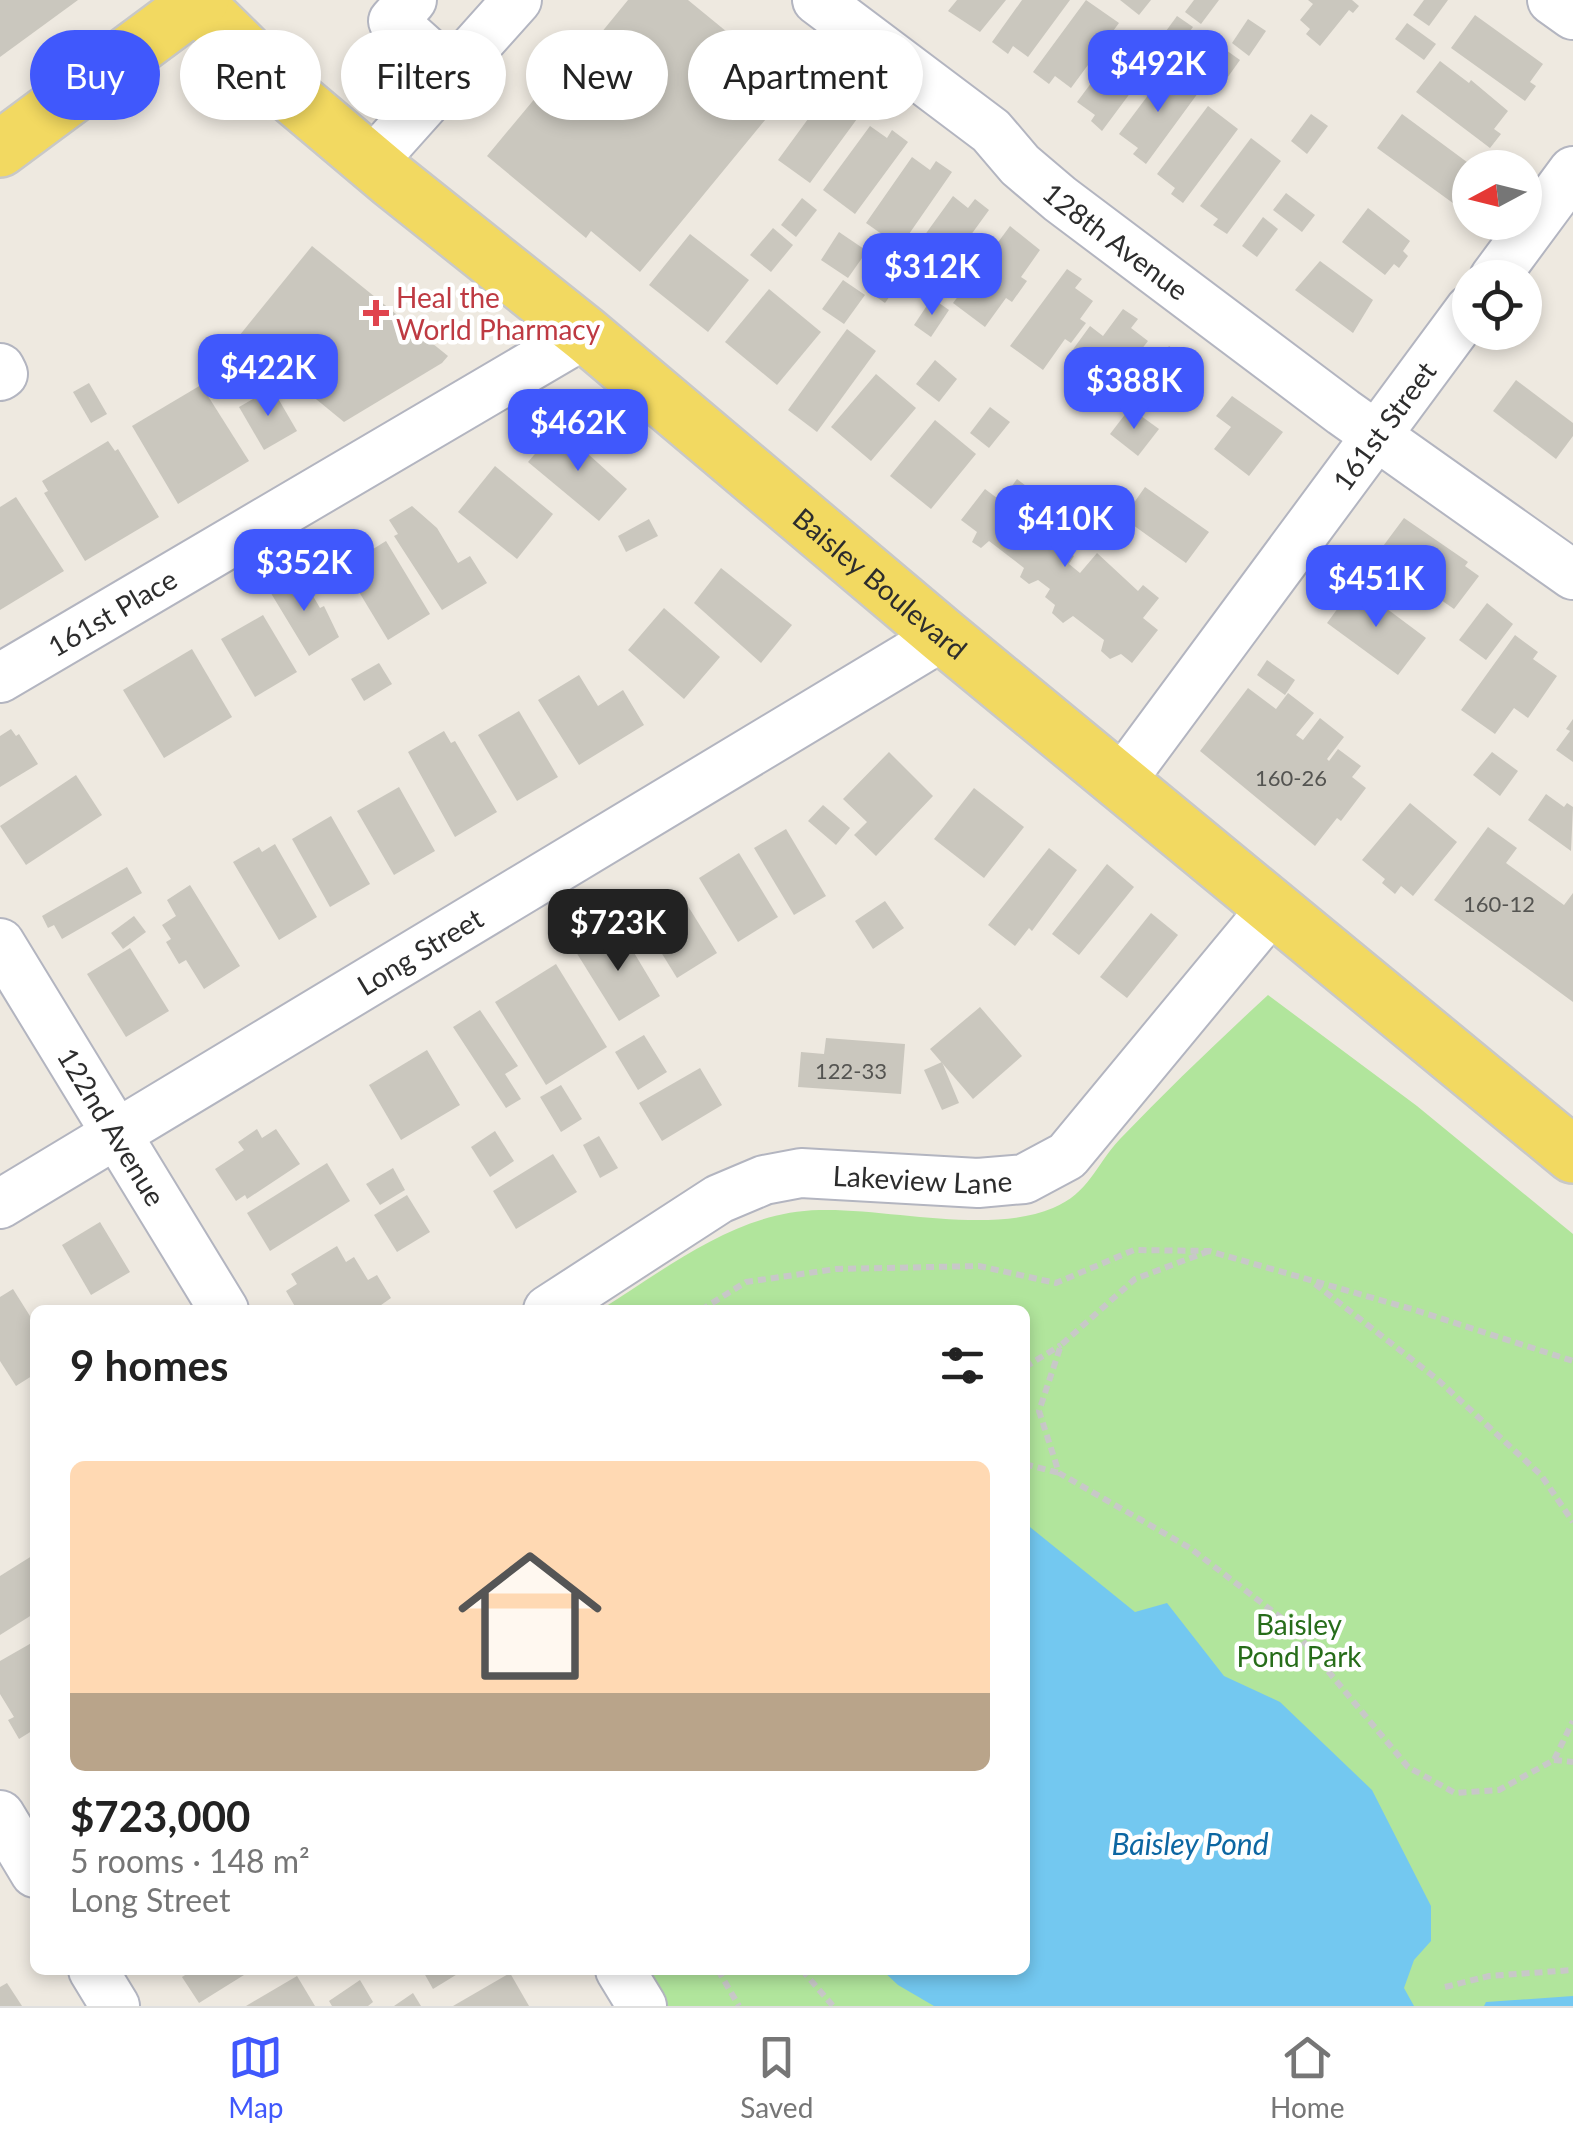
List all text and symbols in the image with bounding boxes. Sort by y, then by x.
chip: Buy [30,30,160,120]
chip: Rent [180,30,321,120]
chip: Filters [341,30,506,120]
chip: New [526,30,668,120]
chip: Apartment [688,30,923,120]
pin: $492K [1088,30,1228,115]
text: $492K [1110,43,1206,82]
north arrow [1452,150,1542,240]
map controls [1452,150,1542,350]
street label: 128th Avenue [1036,175,1195,307]
pin: $312K [862,233,1002,318]
text: $312K [884,246,980,285]
button: locate [1452,260,1542,350]
place label: Heal the World Pharmacy [396,280,601,346]
marker: Heal the World Pharmacy [365,302,387,324]
pin: $422K [198,334,338,419]
text: $422K [220,347,316,386]
pin: $388K [1064,347,1204,432]
street label: 161st Street [1325,354,1443,497]
text: $388K [1086,360,1182,399]
pin: $462K [508,389,648,474]
text: $462K [530,402,626,441]
pin: $410K [995,485,1135,570]
text: $410K [1017,498,1113,537]
street label: Baisley Boulevard [787,500,974,666]
pin: $352K [234,529,374,614]
text: $352K [256,542,352,581]
pin: $451K [1306,545,1446,630]
text: $451K [1328,558,1424,597]
street label: 161st Place [42,561,182,663]
house number: 160-26 [1255,764,1327,791]
pin: $723K [548,889,688,974]
house number: 160-12 [1463,890,1535,917]
street label: Long Street [351,900,489,1002]
text: $723K [570,902,666,941]
street label: 122nd Avenue [51,1041,173,1212]
house number: 122-33 [815,1057,887,1084]
street label: Lakeview Lane [832,1158,1013,1200]
icon: filters [935,1338,990,1393]
text: 9 homes [70,1340,228,1390]
icon: home [440,1526,620,1706]
park label: Baisley Pond Park [1236,1607,1362,1673]
text: $723,000 [70,1791,250,1841]
water label: Baisley Pond [1111,1825,1269,1861]
text: 5 rooms · 148 m² [70,1841,310,1880]
text: Long Street [70,1880,230,1919]
tab: Map [228,2030,284,2124]
tab: Saved [740,2030,813,2124]
tab: Home [1270,2030,1345,2124]

